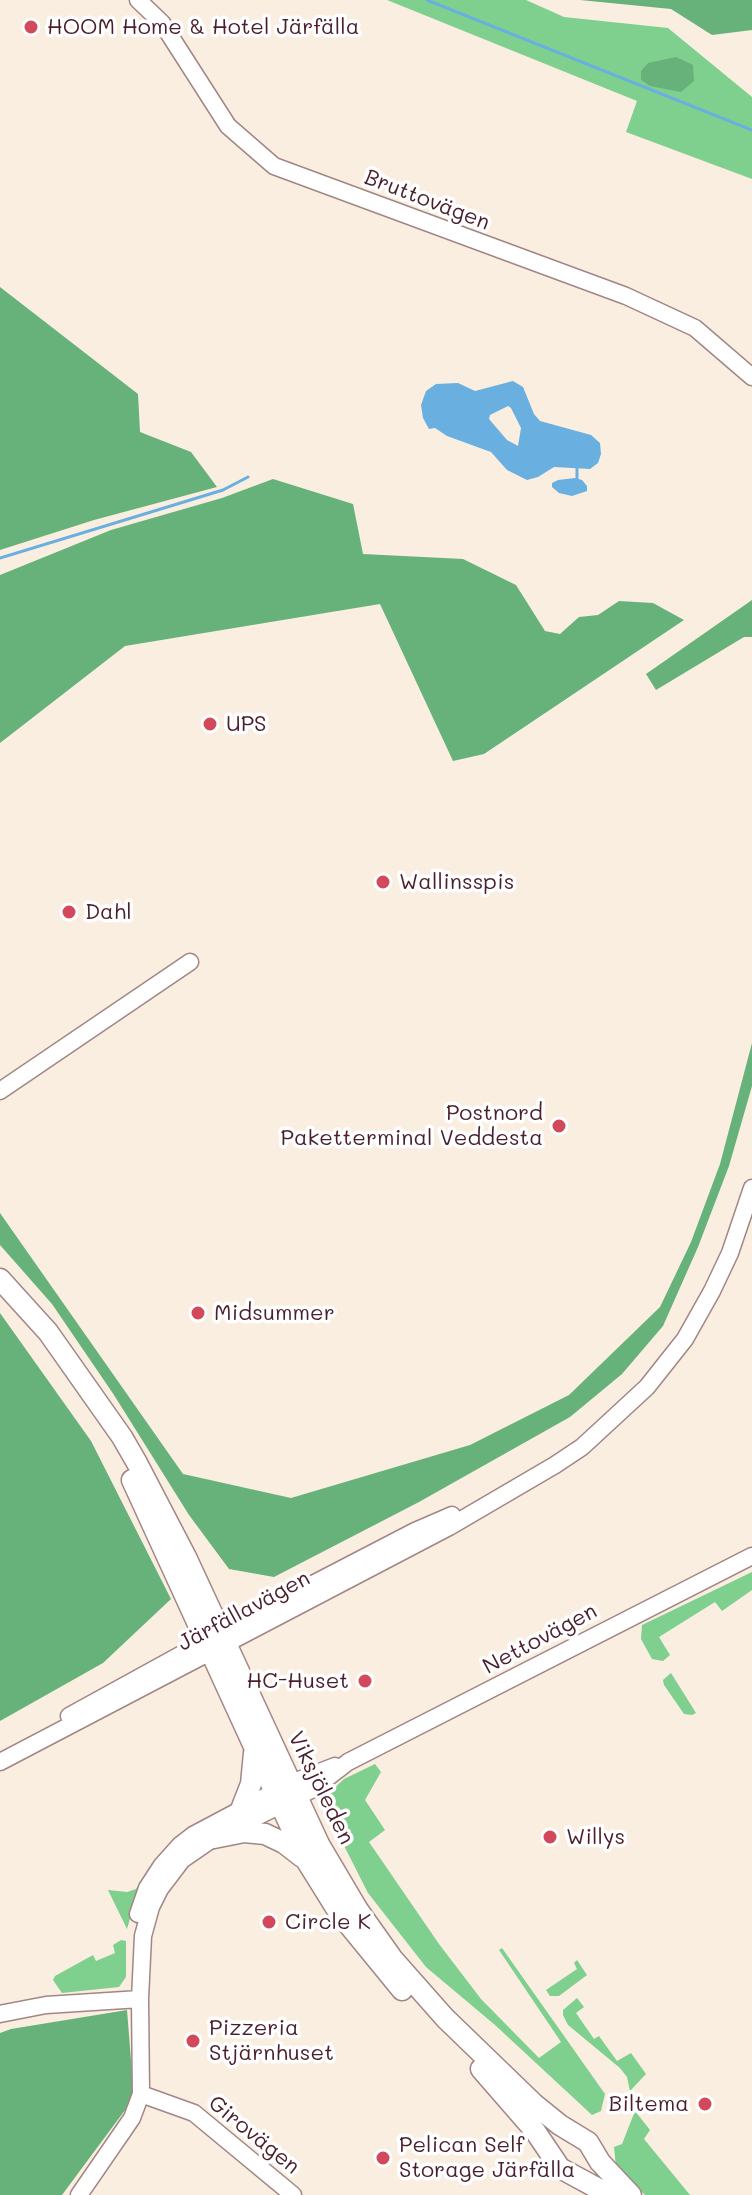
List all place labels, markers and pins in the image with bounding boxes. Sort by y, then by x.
place label: HOOM Home & Hotel Järfälla [47,14,360,40]
marker: HOOM Home & Hotel Järfälla [22,18,40,36]
place label: UPS [226,711,267,737]
marker: UPS [201,715,219,733]
place label: Wallinsspis [399,869,514,895]
marker: Wallinsspis [374,873,392,891]
place label: Dahl [85,899,132,925]
marker: Dahl [60,903,78,921]
place label: Postnord Paketterminal Veddesta [280,1100,543,1152]
marker: Postnord Paketterminal Veddesta [550,1117,568,1135]
place label: Midsummer [214,1300,335,1326]
marker: Midsummer [189,1304,207,1322]
place label: HC-Huset [247,1668,349,1694]
marker: HC-Huset [356,1672,374,1690]
place label: Willys [566,1824,625,1850]
marker: Willys [541,1828,559,1846]
place label: Circle K [285,1909,371,1935]
marker: Circle K [260,1913,278,1931]
place label: Pizzeria Stjärnhuset [209,2015,334,2066]
marker: Pizzeria Stjärnhuset [184,2032,202,2050]
place label: Biltema [609,2091,689,2117]
marker: Biltema [696,2095,714,2113]
place label: Pelican Self Storage Järfälla [399,2132,575,2184]
marker: Pelican Self Storage Järfälla [374,2149,392,2167]

